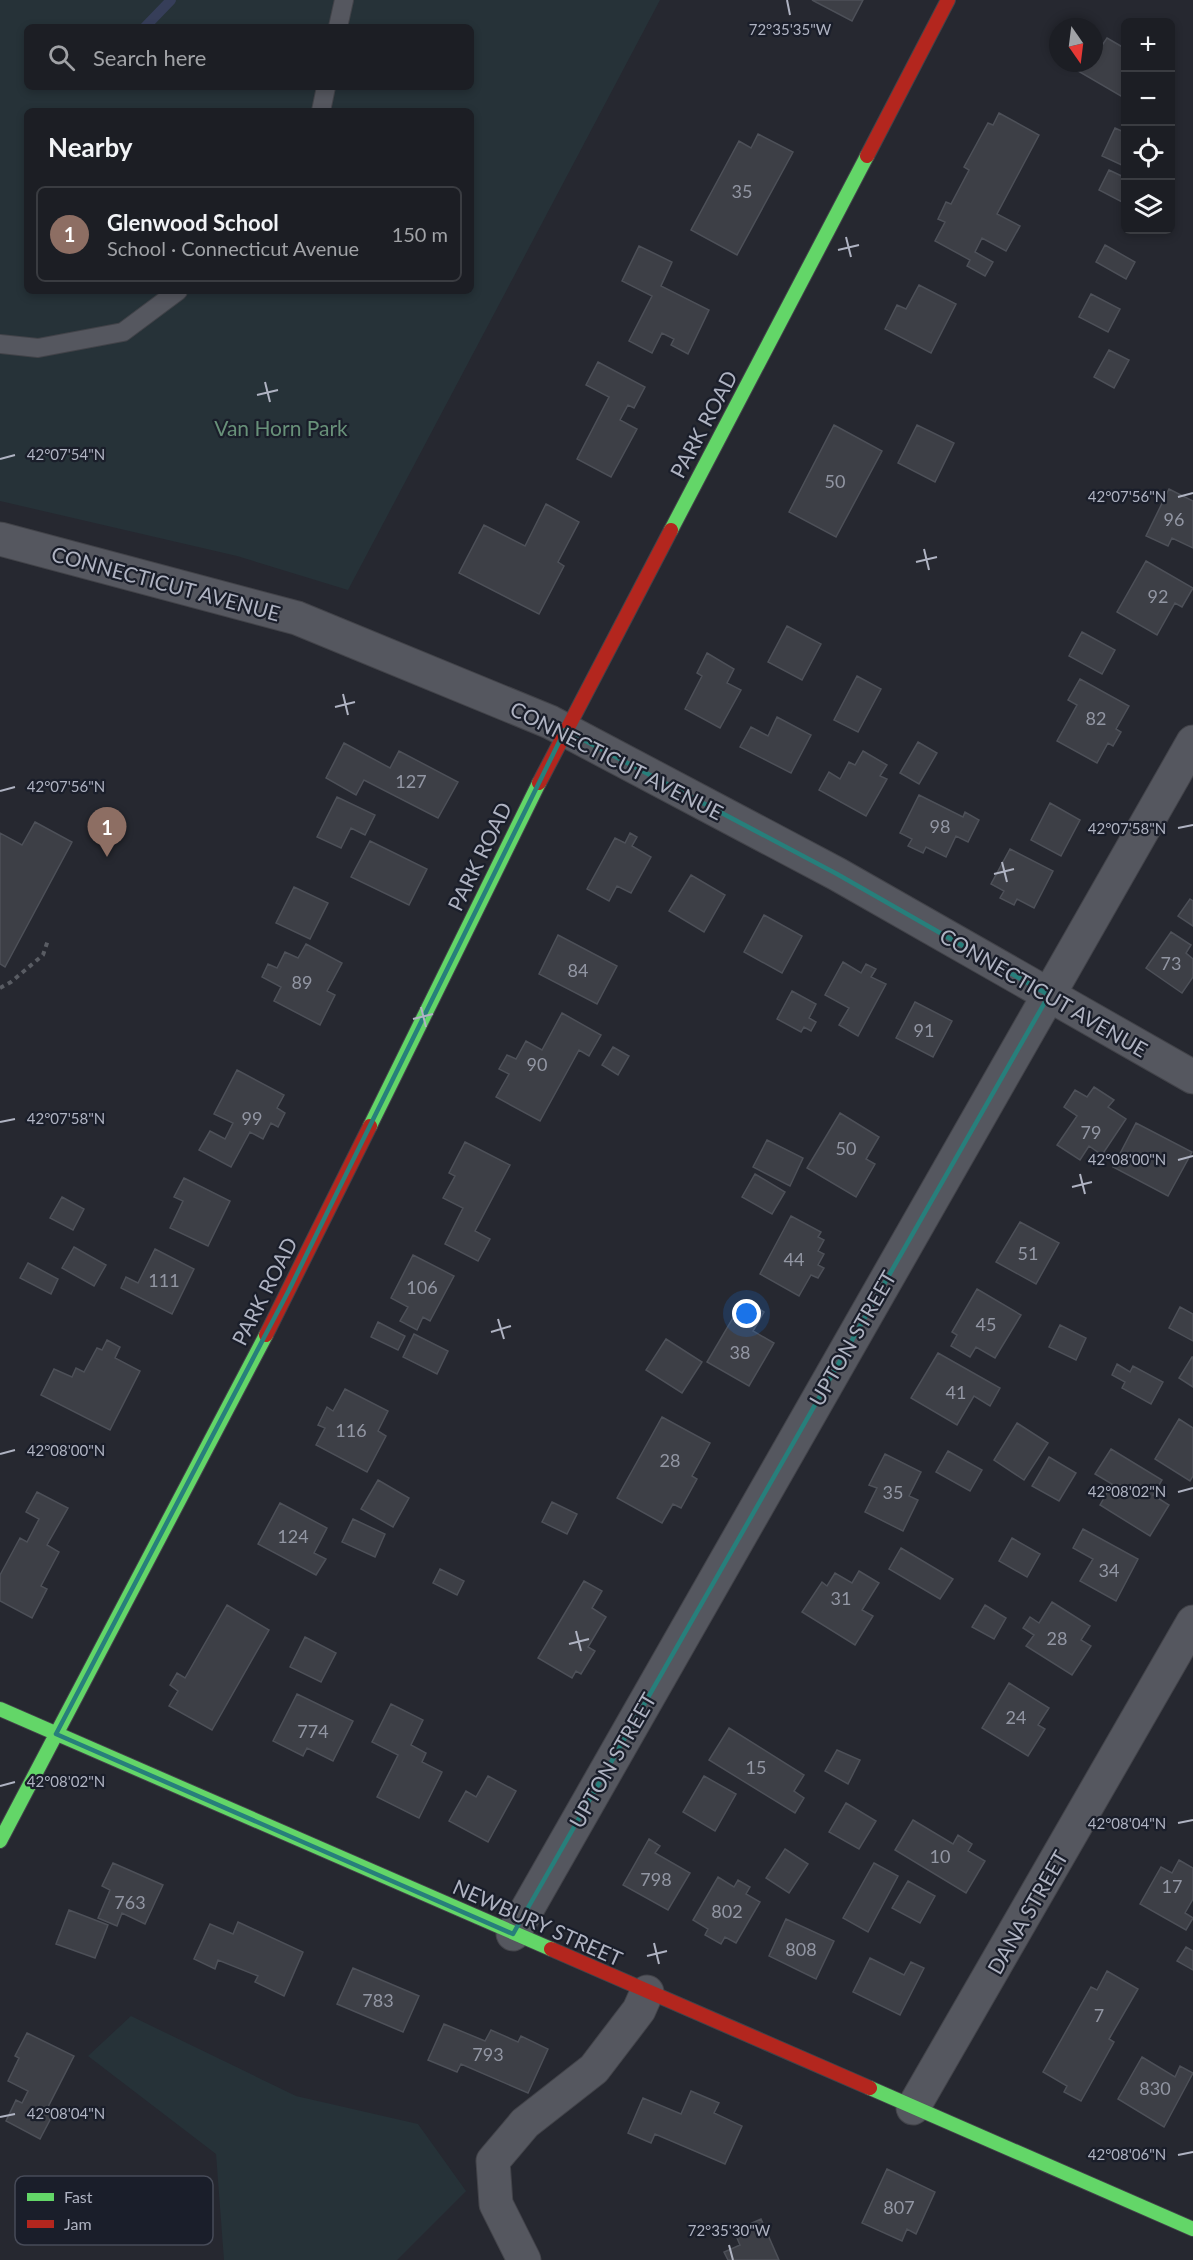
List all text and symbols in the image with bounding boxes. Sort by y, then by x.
north arrow [1049,18,1103,72]
map controls [1121,18,1175,234]
button: + [1121,18,1175,72]
text: 72°35'35"W [749,20,832,38]
search box [24,24,474,90]
icon: search [45,41,78,74]
text: Search here [93,44,206,71]
button: − [1121,72,1175,126]
button: locate [1121,126,1175,180]
text: Nearby [48,131,133,163]
house number: 35 [732,180,752,202]
button: layers [1121,180,1175,234]
text: Glenwood School [107,209,279,236]
text: 1 [64,222,75,246]
text: 150 m [392,222,448,246]
text: School · Connecticut Avenue [107,236,359,260]
street label: PARK ROAD [664,366,742,482]
park label: Van Horn Park [214,415,348,440]
text: 42°07'54"N [27,445,105,463]
house number: 50 [825,470,845,492]
text: 42°07'56"N [1088,487,1166,505]
house number: 96 [1164,508,1184,530]
street label: CONNECTICUT AVENUE [49,540,283,626]
house number: 92 [1148,585,1168,607]
street label: CONNECTICUT AVENUE [506,695,728,825]
house number: 82 [1086,707,1106,729]
house number: 127 [395,770,427,792]
text: 42°07'56"N [27,777,105,795]
street label: PARK ROAD [442,798,516,914]
pin: 1 [88,808,126,857]
house number: 98 [930,815,950,837]
text: 42°07'58"N [1088,819,1166,837]
street label: CONNECTICUT AVENUE [936,922,1152,1062]
house number: 73 [1161,952,1181,974]
house number: 84 [568,959,588,981]
house number: 89 [292,971,312,993]
house number: 91 [914,1019,934,1041]
house number: 90 [527,1053,547,1075]
house number: 99 [242,1107,262,1129]
text: 42°07'58"N [27,1109,105,1127]
house number: 79 [1081,1121,1101,1143]
house number: 50 [836,1137,856,1159]
text: 42°08'00"N [1088,1150,1166,1168]
street label: PARK ROAD [226,1233,302,1349]
house number: 51 [1018,1242,1038,1264]
house number: 44 [784,1248,804,1270]
street label: UPTON STREET [803,1266,901,1410]
house number: 111 [148,1269,180,1291]
house number: 106 [406,1276,438,1298]
your location [732,1299,761,1328]
house number: 45 [976,1313,996,1335]
house number: 38 [730,1341,750,1363]
house number: 41 [946,1381,966,1403]
house number: 116 [335,1419,367,1441]
text: 42°08'00"N [27,1441,105,1459]
house number: 28 [660,1449,680,1471]
house number: 35 [883,1481,903,1503]
text: 42°08'02"N [1088,1482,1166,1500]
house number: 124 [277,1525,309,1547]
house number: 34 [1099,1559,1119,1581]
house number: 31 [831,1587,851,1609]
house number: 28 [1047,1627,1067,1649]
street label: UPTON STREET [563,1688,661,1832]
house number: 24 [1006,1706,1026,1728]
house number: 774 [297,1720,329,1742]
house number: 15 [746,1756,766,1778]
text: 42°08'02"N [27,1772,105,1790]
text: 42°08'04"N [1088,1814,1166,1832]
house number: 10 [930,1845,950,1867]
street label: DANA STREET [982,1845,1073,1978]
house number: 798 [640,1868,672,1890]
street label: NEWBURY STREET [449,1873,627,1971]
house number: 17 [1162,1875,1182,1897]
house number: 763 [114,1891,146,1913]
house number: 802 [711,1900,743,1922]
house number: 808 [785,1938,817,1960]
house number: 783 [362,1989,394,2011]
house number: 7 [1094,2004,1104,2026]
house number: 793 [472,2043,504,2065]
house number: 830 [1139,2077,1171,2099]
text: 42°08'04"N [27,2104,105,2122]
text: 42°08'06"N [1088,2145,1166,2163]
legend [15,2176,213,2245]
text: Fast [64,2187,93,2206]
house number: 807 [883,2196,915,2218]
text: Jam [64,2214,92,2233]
text: 72°35'30"W [688,2221,771,2239]

